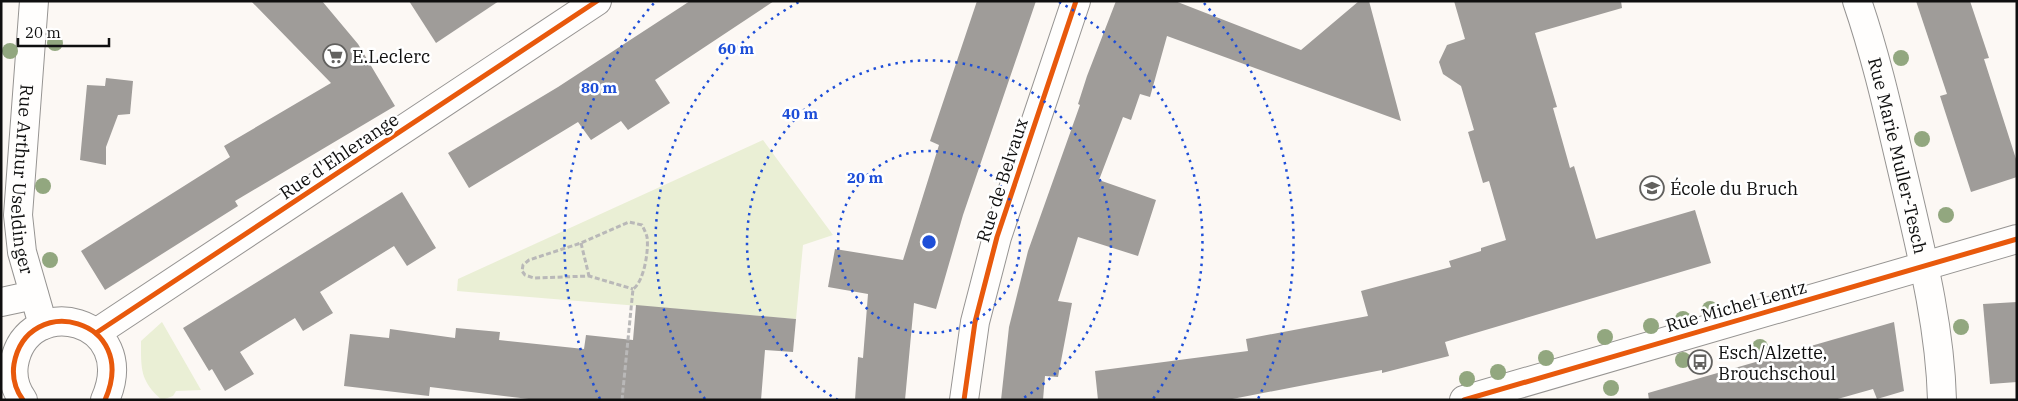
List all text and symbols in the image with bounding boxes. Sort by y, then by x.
scale bar [18,15,109,47]
text: 20 m [25,23,61,42]
text: 60 m [718,39,754,58]
supermarket icon: E.Leclerc [322,43,348,69]
place label: E.Leclerc [352,45,430,68]
street label: Rue Marie Muller-Tesch [1863,55,1933,256]
text: 80 m [581,78,617,97]
street label: Rue Arthur Useldinger [6,83,39,277]
text: 40 m [782,104,818,123]
street label: Rue d'Ehlerange [275,108,403,204]
street label: Rue de Belvaux [971,115,1033,245]
text: 20 m [847,168,883,187]
school or university icon: École du Bruch [1639,175,1665,201]
place label: École du Bruch [1670,177,1798,200]
centre of rings [920,233,938,251]
street label: Rue Michel Lentz [1663,275,1809,337]
place label: Esch/Alzette, Brouchschoul [1718,341,1836,385]
bus stop icon: Esch/Alzette, Brouchschoul [1687,349,1713,375]

